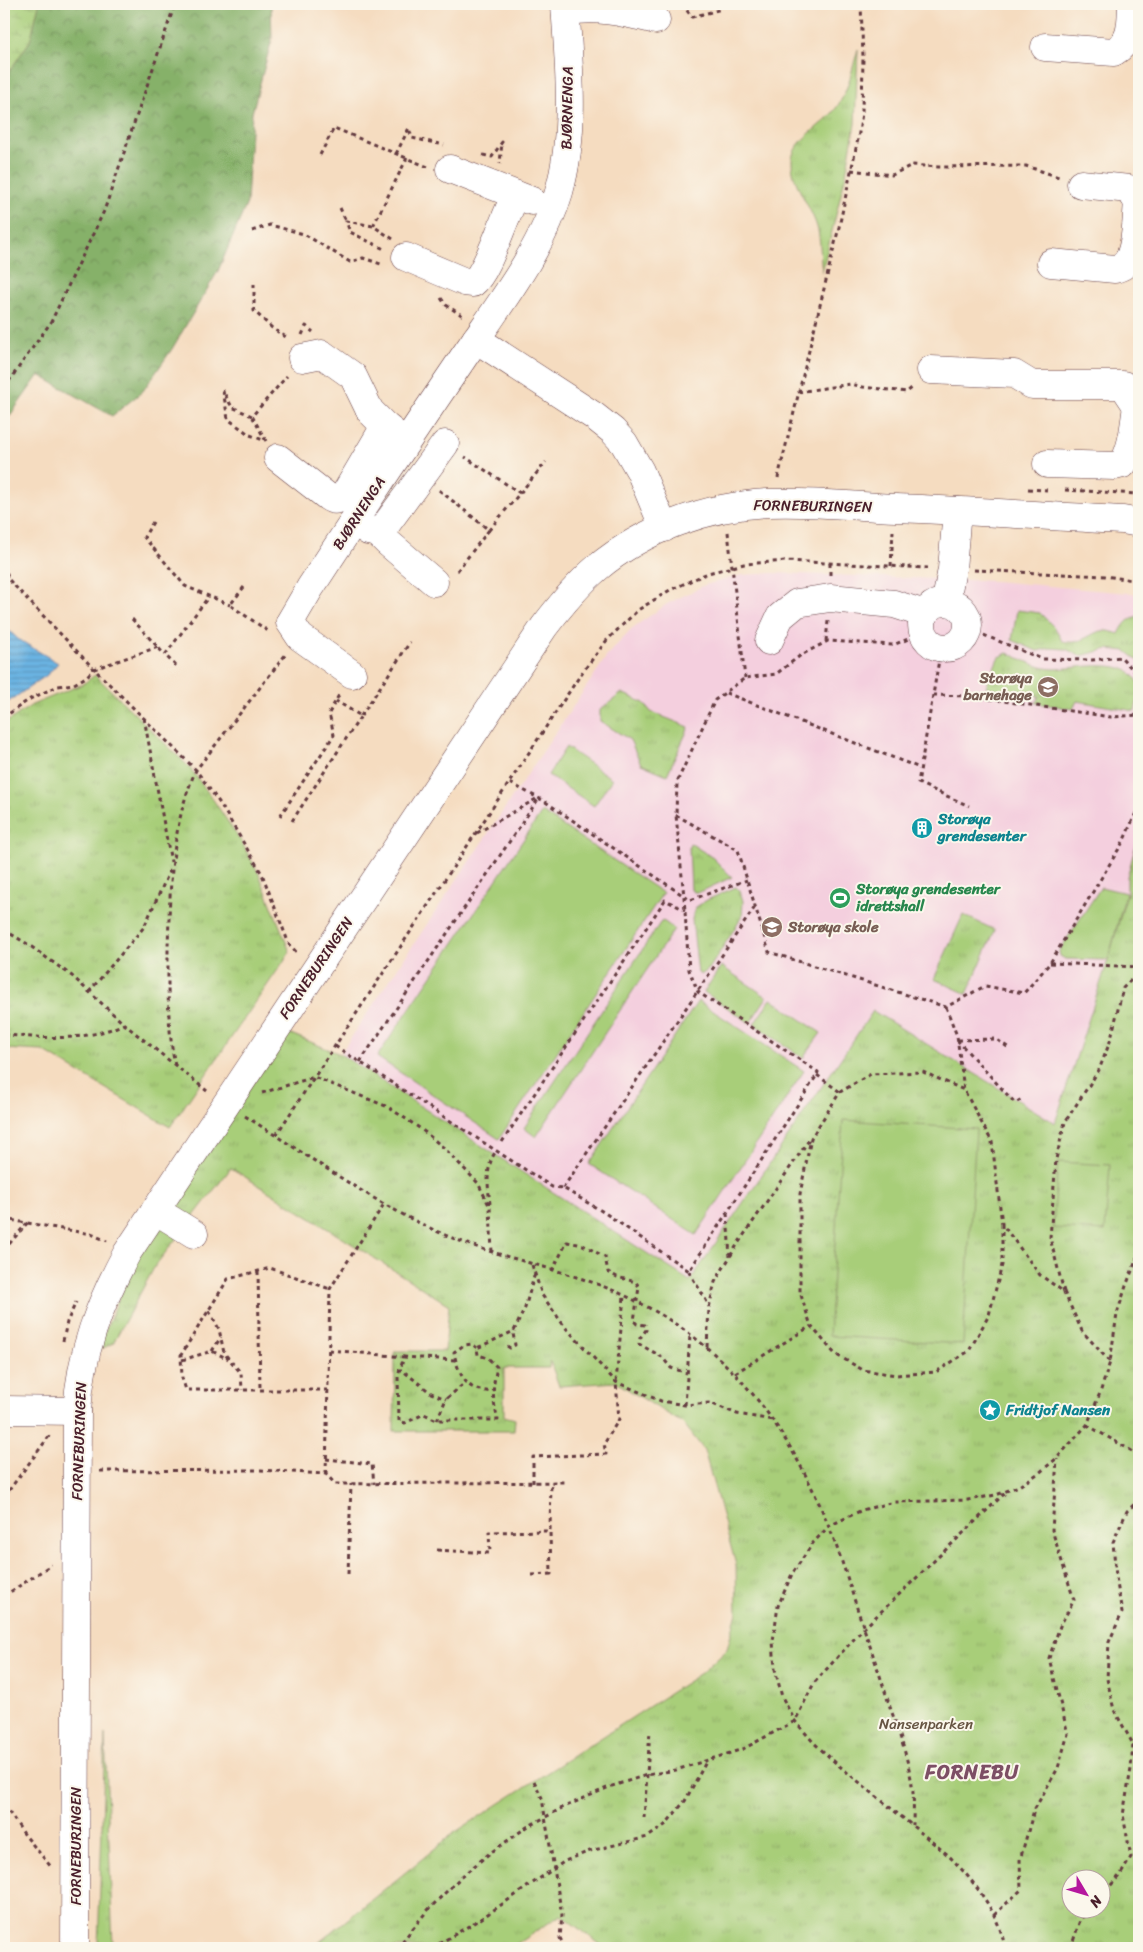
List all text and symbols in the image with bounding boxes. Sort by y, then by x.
street label: BJØRNENGA [553,66,581,150]
street label: BJØRNENGA [325,471,393,555]
street label: FORNEBURINGEN [753,492,873,520]
place label: Storøya barnehage [963,665,1032,708]
school or university icon: Storøya barnehage [1036,675,1060,699]
place label: Storøya grendesenter [936,806,1028,849]
building icon: Storøya grendesenter [910,816,934,840]
place label: Storøya grendesenter idrettshall [855,876,1002,919]
sports icon: Storøya grendesenter idrettshall [828,886,852,910]
street label: FORNEBURINGEN [272,911,360,1024]
place label: Storøya skole [787,914,879,940]
school or university icon: Storøya skole [760,915,784,939]
street label: FORNEBURINGEN [64,1381,94,1501]
place label: Fridtjof Nansen [1005,1397,1111,1423]
place icon: Fridtjof Nansen [978,1398,1002,1422]
park label: Nansenparken [879,1711,973,1737]
district label: FORNEBU [924,1755,1019,1790]
street label: FORNEBURINGEN [63,1786,89,1905]
north arrow [1060,1870,1110,1920]
text: N [1083,1889,1109,1913]

